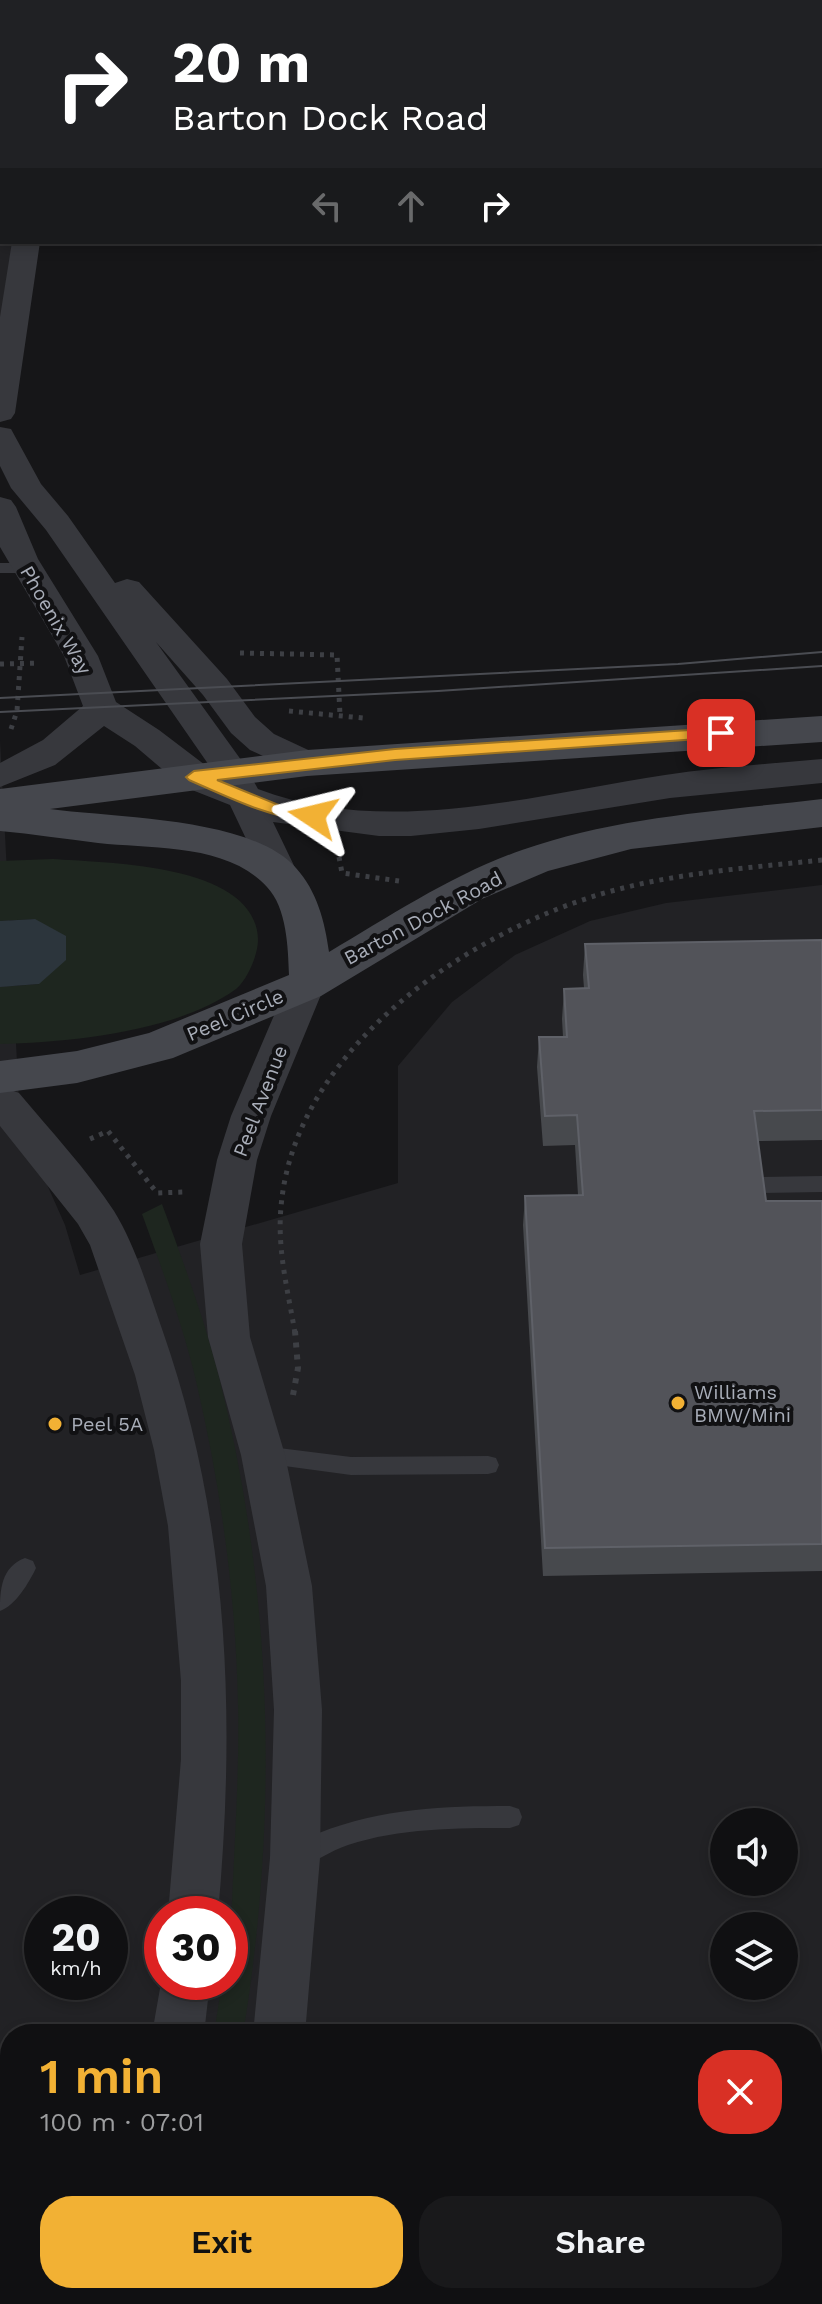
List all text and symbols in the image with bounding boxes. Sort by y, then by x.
text: 20 m [172,30,310,96]
icon: right [40,32,144,136]
text: Barton Dock Road [172,97,488,139]
icon: left [305,184,349,228]
icon: ahead [389,184,433,228]
icon: right [473,184,517,228]
street label: Phoenix Way [15,561,97,679]
pin [687,699,755,767]
icon: arrive [699,711,743,755]
position arrow [271,774,355,858]
street label: Barton Dock Road [340,866,506,970]
street label: Peel Circle [183,984,287,1046]
street label: Peel Avenue [228,1042,292,1160]
place label: Williams BMW/Mini [694,1380,791,1427]
marker: Williams BMW/Mini [669,1394,687,1412]
place label: Peel 5A [71,1412,143,1436]
marker: Peel 5A [46,1415,64,1433]
map controls [710,1808,798,2000]
button: sound [710,1808,798,1896]
speed limit sign: 30 [144,1896,248,2000]
button: layers [710,1912,798,2000]
text: 20 [51,1914,101,1961]
text: km/h [50,1956,102,1980]
text: 1 min [40,2048,163,2105]
button: close [698,2050,782,2134]
text: 100 m · 07:01 [40,2107,204,2137]
button: Exit [40,2196,403,2288]
button: Share [419,2196,782,2288]

